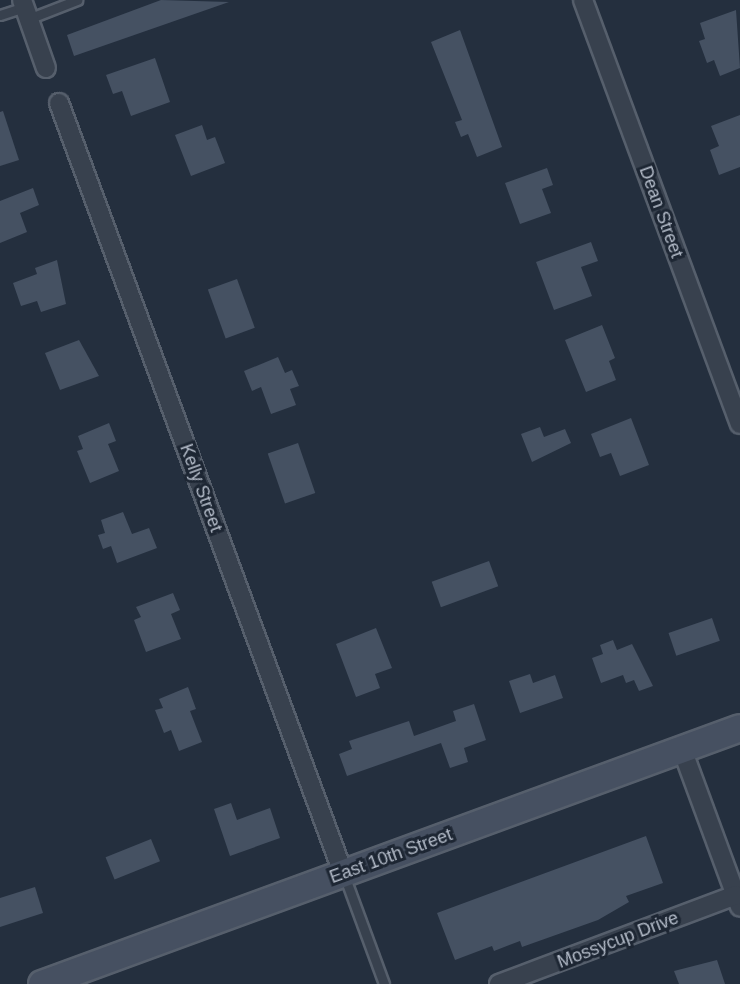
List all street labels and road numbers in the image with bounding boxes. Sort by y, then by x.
street label: Dean Street [634,163,688,261]
street label: Kelly Street [175,441,227,535]
street label: East 10th Street [327,824,455,888]
street label: Mossycup Drive [554,907,682,973]

